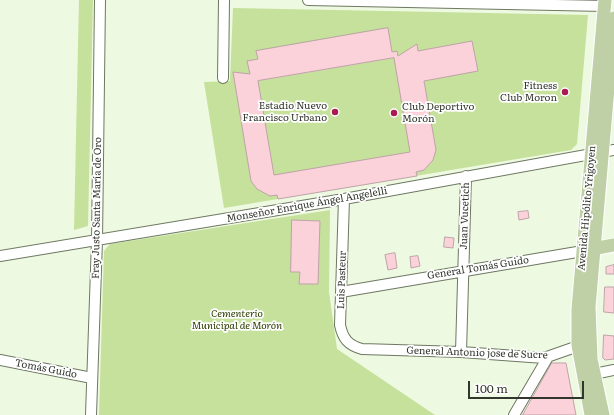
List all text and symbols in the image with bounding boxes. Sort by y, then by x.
place label: Fitness Club Moron [500,80,557,104]
marker: Fitness Club Moron [560,87,570,97]
place label: Estadio Nuevo Francisco Urbano [243,100,327,124]
place label: Club Deportivo Morón [402,101,474,124]
marker: Estadio Nuevo Francisco Urbano [330,107,340,117]
marker: Club Deportivo Morón [389,108,399,118]
street label: Fray Justo Santa María de Oro [90,137,104,279]
street label: Avenida Hipólito Yrigoyen [576,145,598,271]
street label: Juan Vucetich [458,182,472,250]
street label: Monseñor Enrique Ángel Angelelli [226,185,388,225]
street label: Luis Pasteur [335,251,349,309]
street label: General Tomás Guido [426,254,530,282]
park label: Cementerio Municipal de Morón [192,308,282,332]
street label: General Antonio jose de Sucre [406,345,548,361]
street label: Tomás Guido [14,357,78,381]
scale bar [470,373,586,399]
text: 100 m [475,379,508,397]

